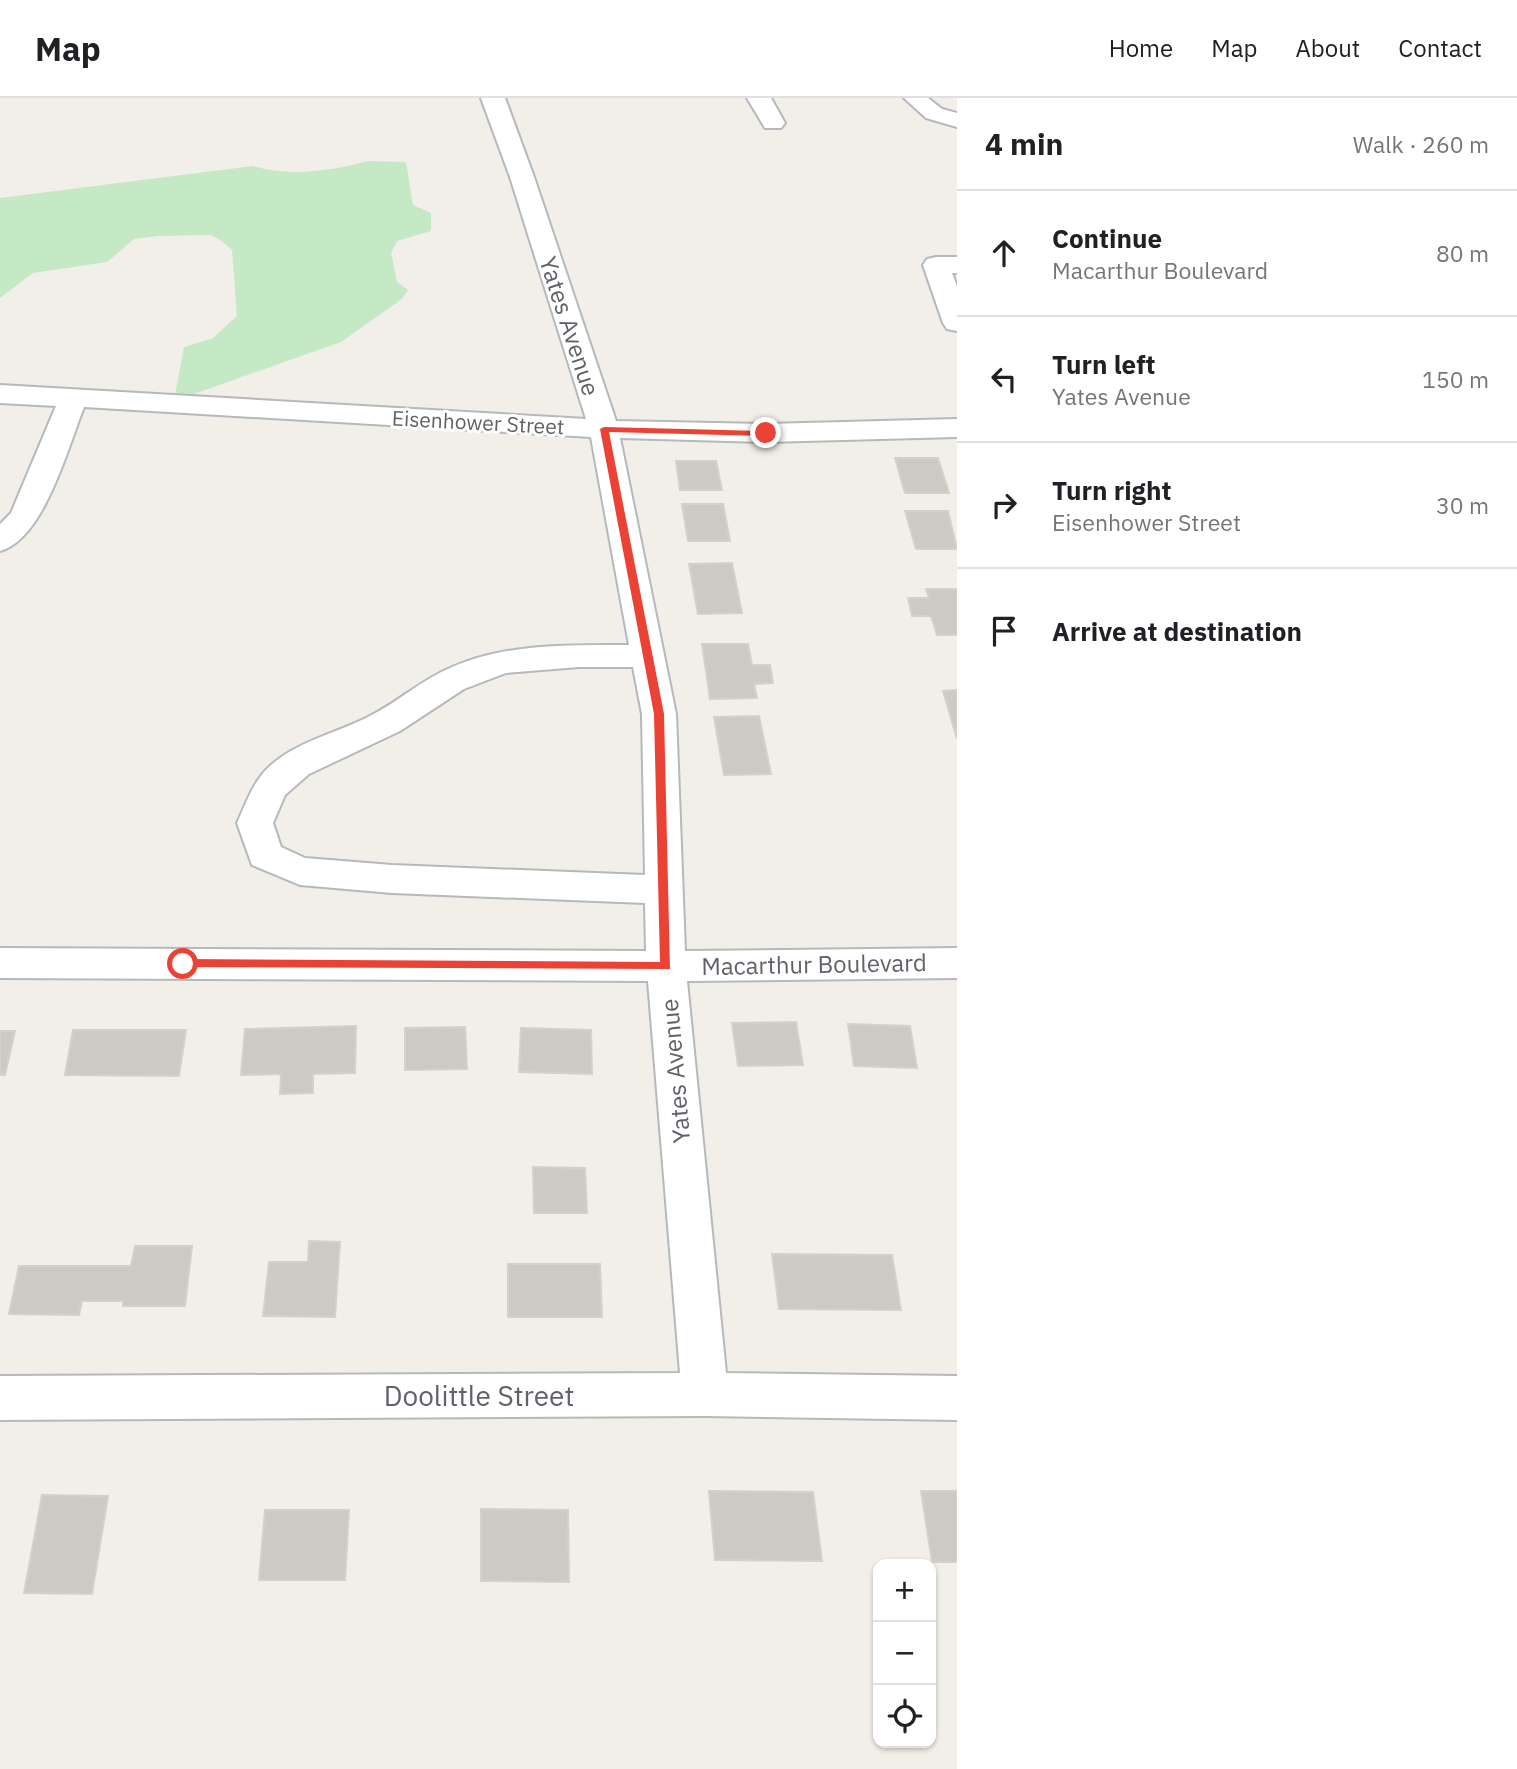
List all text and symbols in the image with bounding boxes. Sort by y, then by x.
text: Map [35,27,101,70]
text: Home [1109,32,1173,64]
text: Map [1211,32,1257,64]
text: About [1295,32,1360,64]
text: Contact [1398,32,1482,64]
text: 4 min [985,124,1063,163]
text: Walk · 260 m [1353,129,1489,159]
text: Continue [1052,221,1162,255]
icon: ahead [985,234,1023,272]
text: 80 m [1436,238,1489,268]
street label: Yates Avenue [532,252,608,400]
text: Macarthur Boulevard [1052,255,1268,285]
text: Turn left [1052,347,1155,381]
icon: left [985,360,1023,398]
text: 150 m [1422,364,1489,394]
text: Yates Avenue [1052,381,1191,411]
street label: Eisenhower Street [391,404,565,440]
route end [750,417,781,448]
text: Turn right [1052,473,1171,507]
icon: right [985,486,1023,524]
text: 30 m [1436,490,1489,520]
text: Eisenhower Street [1052,507,1241,537]
icon: arrive [985,612,1023,650]
text: Arrive at destination [1052,614,1302,648]
street label: Macarthur Boulevard [701,946,927,982]
route start [167,948,198,979]
street label: Yates Avenue [653,997,697,1145]
street label: Doolittle Street [384,1377,574,1414]
map controls [873,1559,936,1748]
button: + [873,1559,936,1622]
button: − [873,1622,936,1685]
button: locate [873,1685,936,1748]

